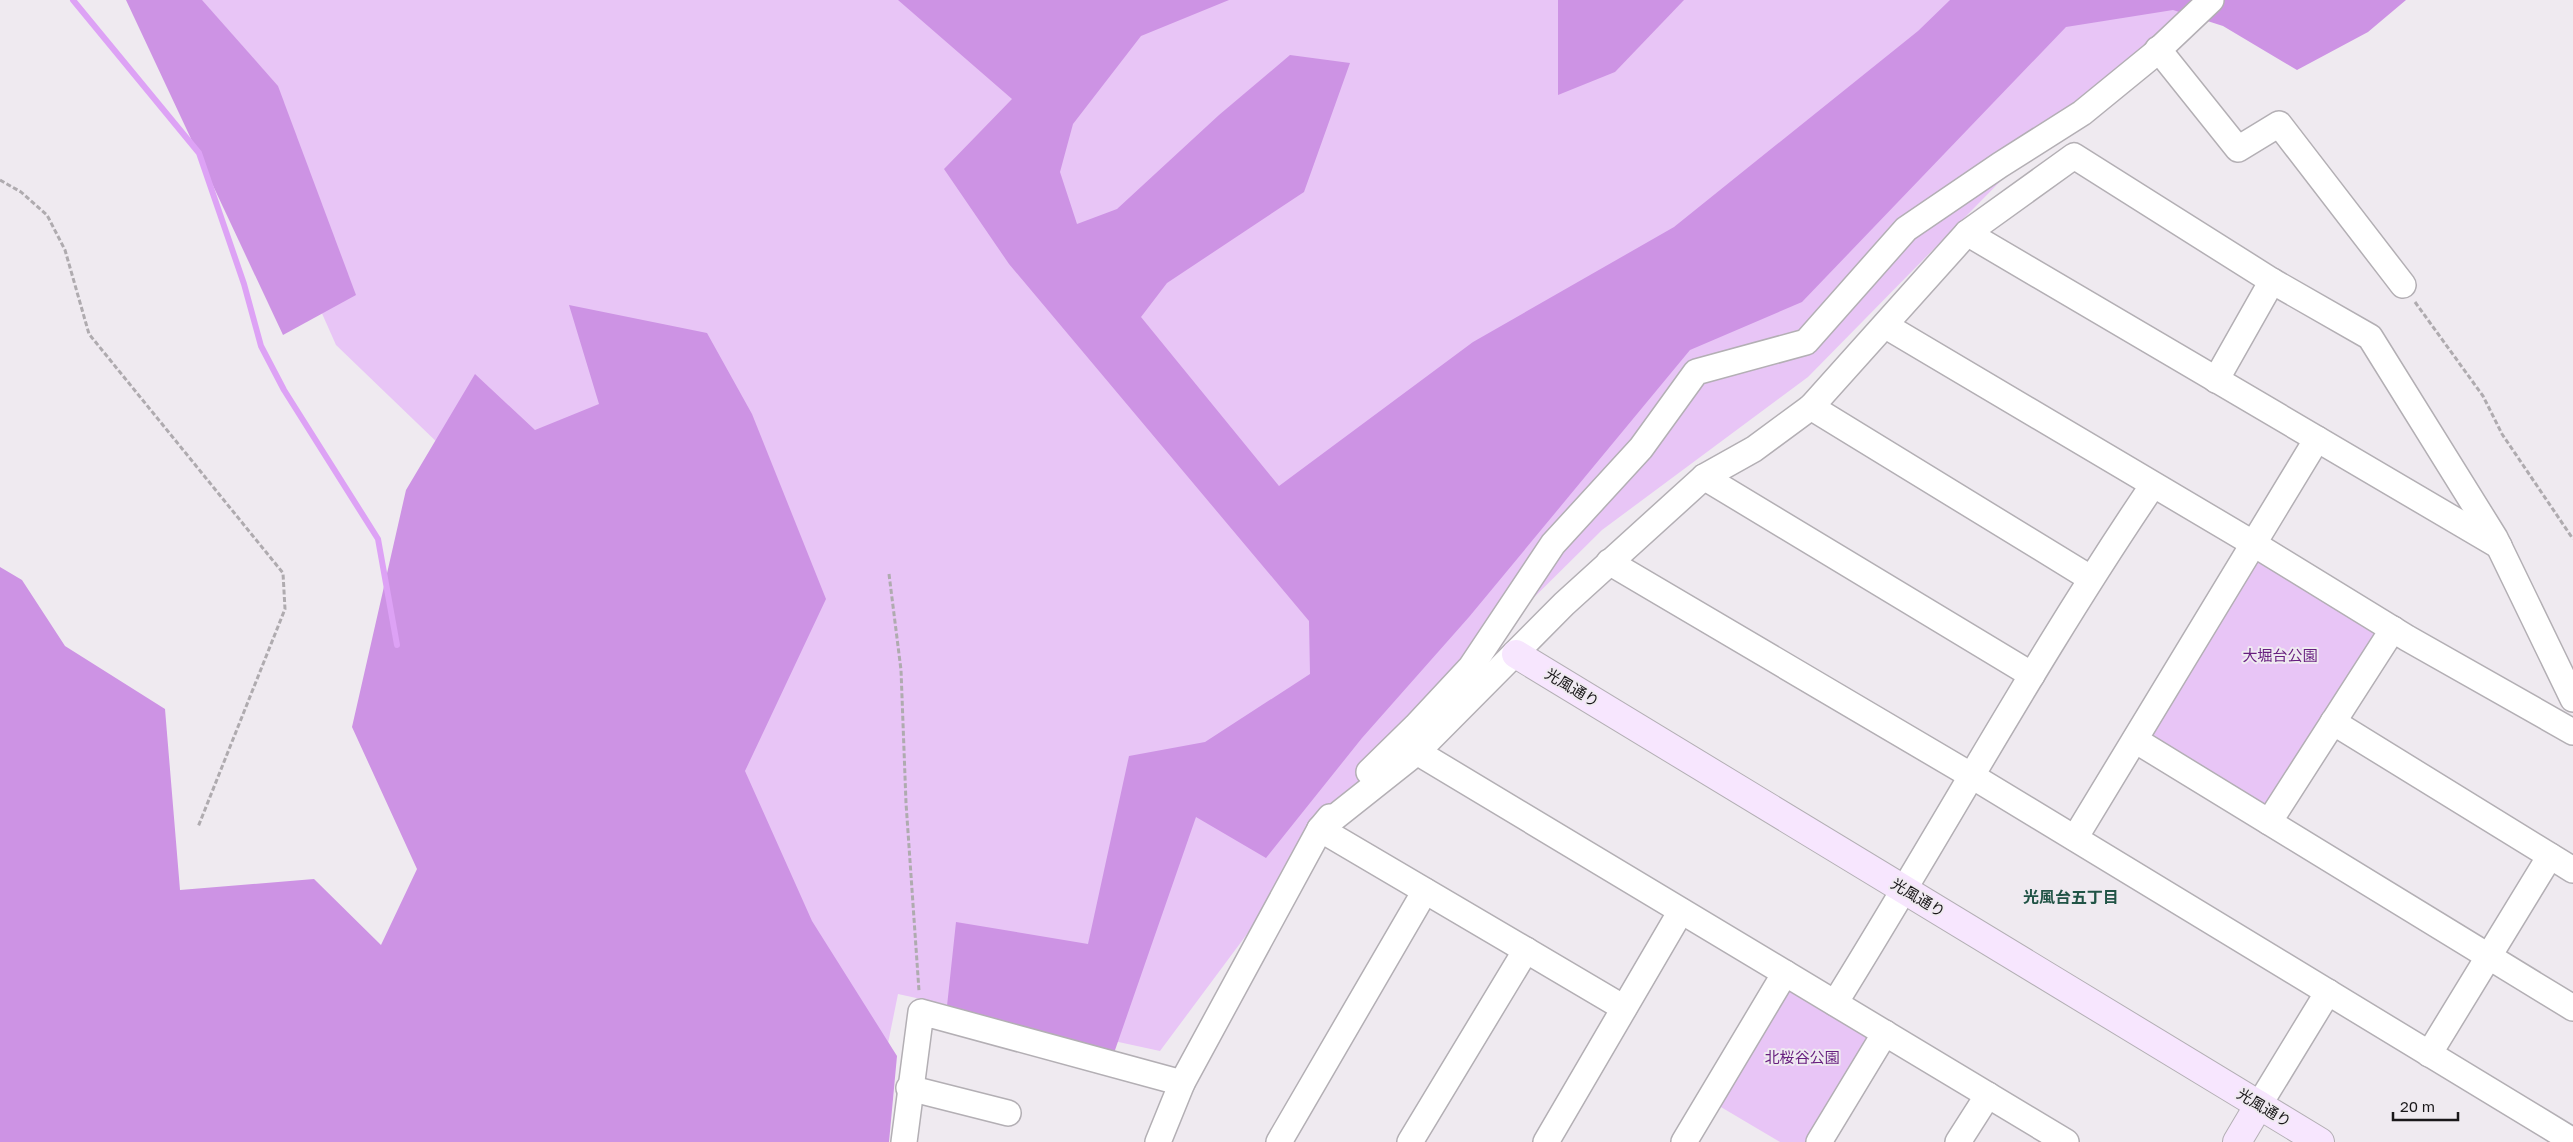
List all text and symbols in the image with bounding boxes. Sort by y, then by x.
park label: 大堀台公園 [2242,646,2318,664]
street label: 光風通り [1542,664,1603,710]
street label: 光風通り [1888,874,1949,920]
district label: 光風台五丁目 [2023,887,2119,907]
park label: 北桜谷公園 [1764,1048,1840,1066]
street label: 光風通り [2234,1084,2295,1130]
scale bar [2393,1090,2458,1122]
text: 20 m [2400,1097,2435,1115]

